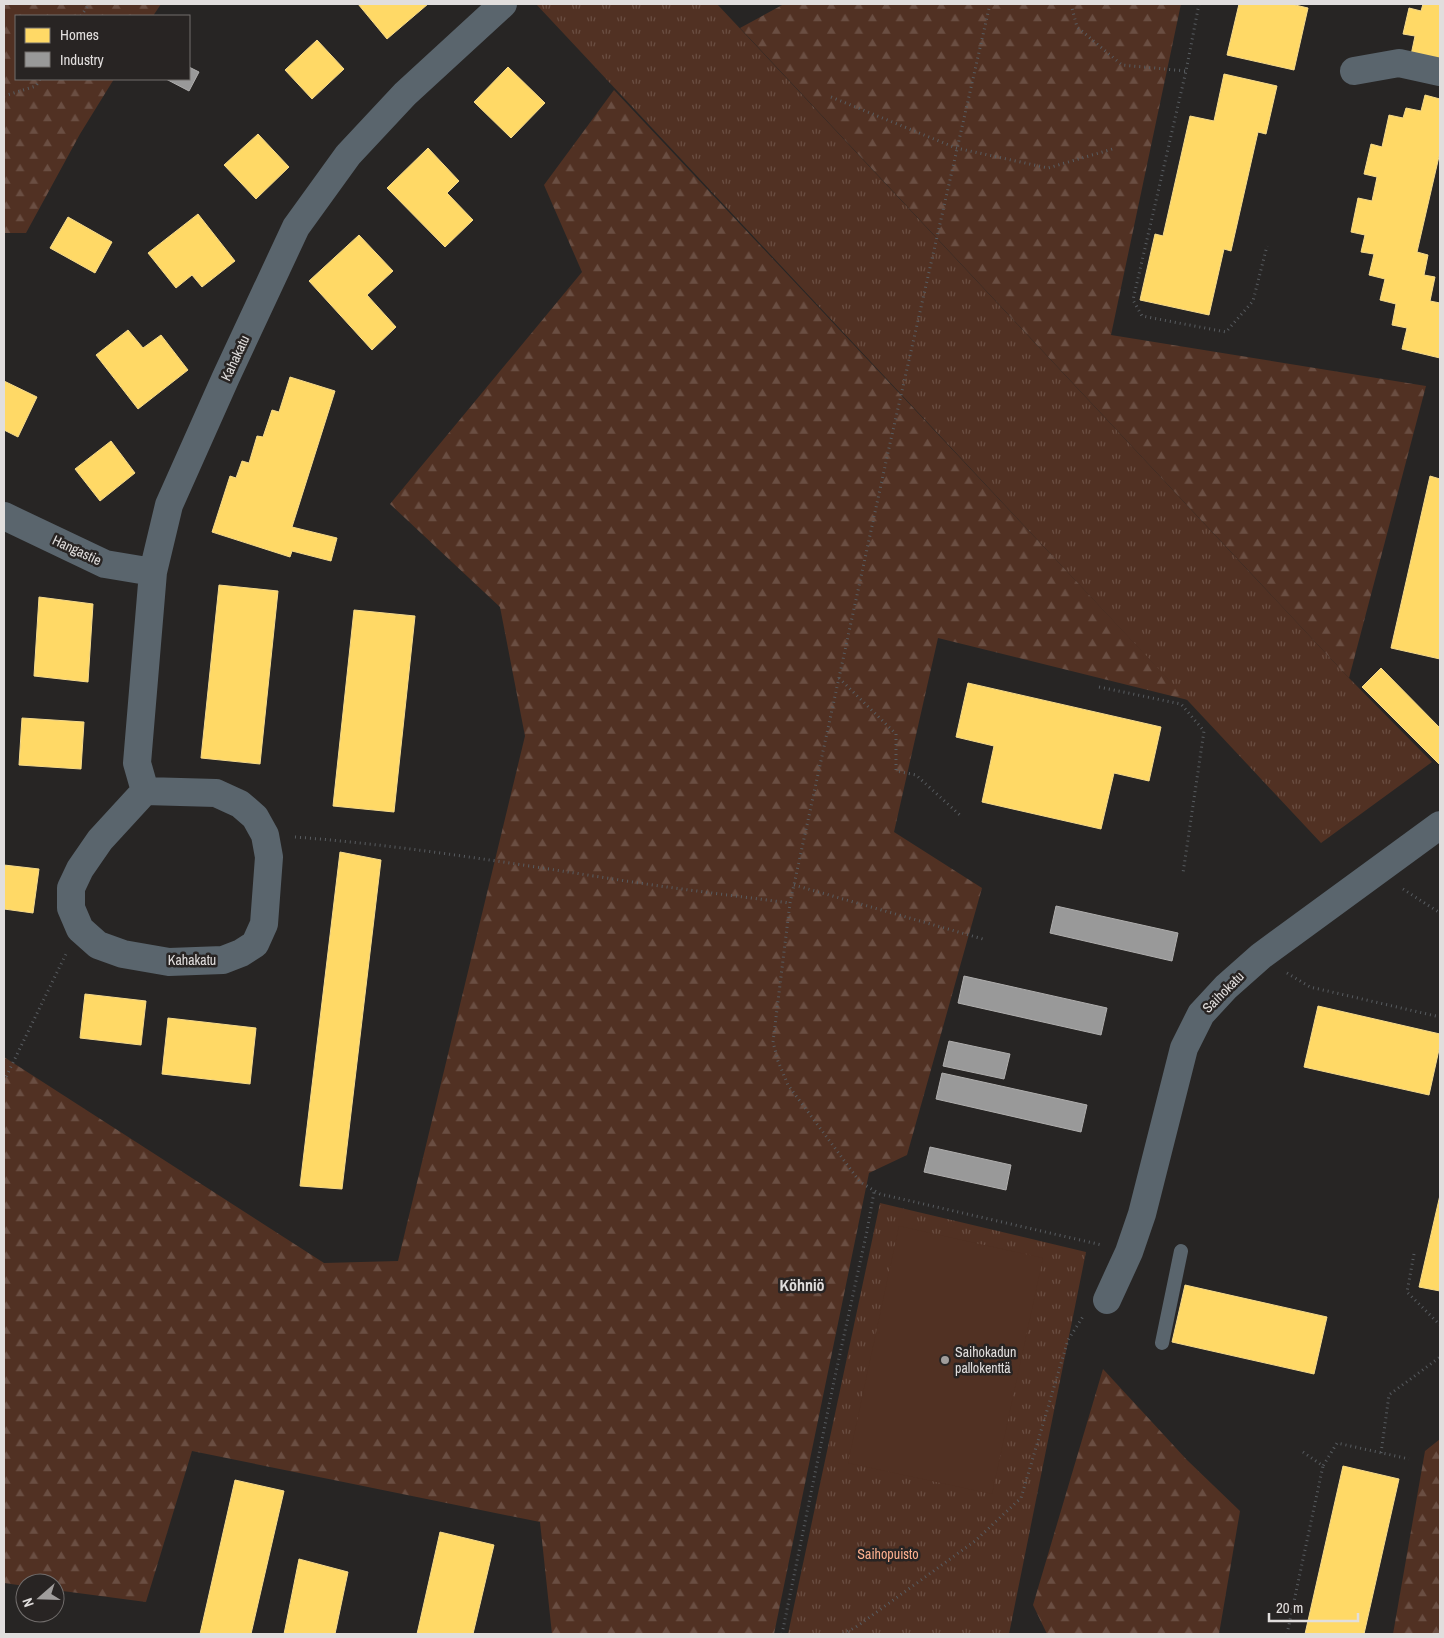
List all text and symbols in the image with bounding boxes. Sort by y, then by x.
legend [15,15,190,80]
text: Homes [60,24,99,45]
text: Industry [60,49,105,70]
street label: Kahakatu [217,332,253,384]
street label: Hangastie [49,531,105,569]
street label: Kahakatu [168,951,216,969]
street label: Saihokatu [1198,967,1248,1017]
district label: Köhniö [779,1274,825,1296]
place label: Saihokadun pallokenttä [955,1343,1016,1377]
marker: Saihokadun pallokenttä [939,1354,951,1366]
park label: Saihopuisto [857,1545,919,1563]
north arrow [15,1573,65,1623]
scale bar [1269,1590,1358,1622]
text: N [18,1595,38,1609]
text: 20 m [1276,1597,1303,1618]

